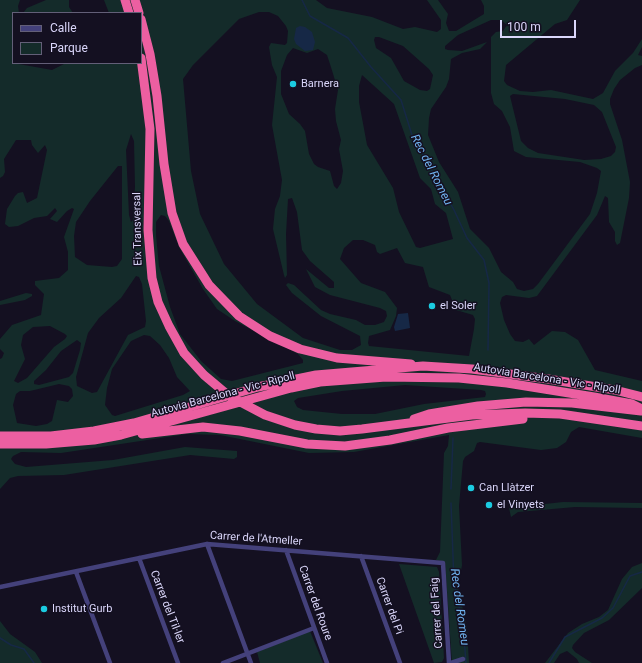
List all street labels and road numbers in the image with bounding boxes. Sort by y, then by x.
street label: Eix Transversal [131,192,145,266]
street label: Autovia Barcelona - Vic - Ripoll [473,361,621,397]
street label: Autovia Barcelona - Vic - Ripoll [150,369,296,421]
street label: Carrer de l'Atmeller [209,529,303,549]
street label: Carrer del Roure [295,564,335,642]
street label: Carrer del Til·ler [147,569,187,645]
street label: Carrer del Pi [373,576,405,636]
street label: Carrer del Faig [428,577,446,649]

